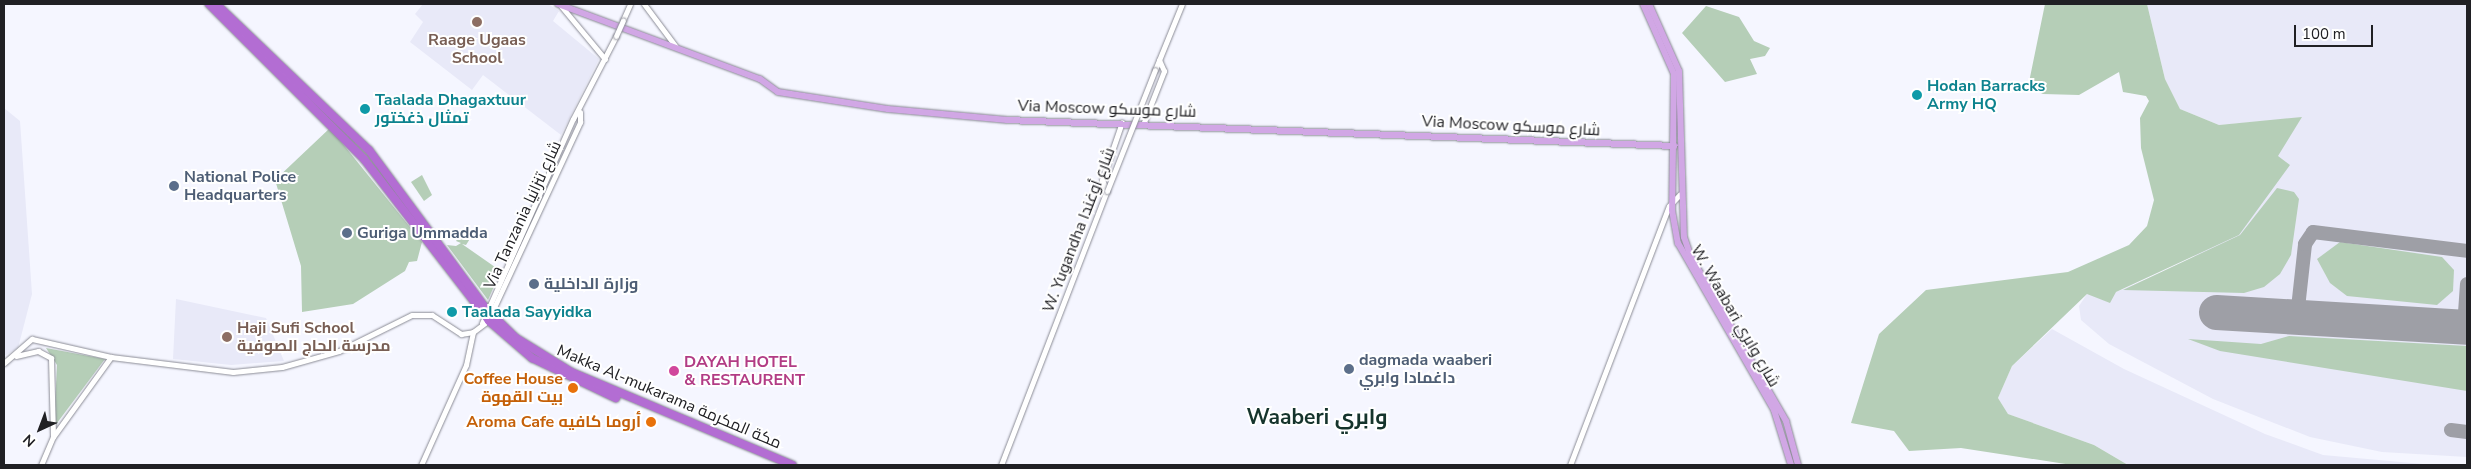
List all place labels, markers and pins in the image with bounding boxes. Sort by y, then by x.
marker: Raage Ugaas School [471,16,483,28]
place label: Raage Ugaas School [428,30,526,68]
place label: Hodan Barracks Army HQ [1927,76,2045,114]
marker: Hodan Barracks Army HQ [1911,89,1923,101]
place label: Taalada Dhagaxtuur تمثال ذغختور [375,90,526,128]
marker: Taalada Dhagaxtuur تمثال ذغختور [359,103,371,115]
place label: National Police Headquarters [184,167,296,205]
marker: National Police Headquarters [168,180,180,192]
place label: Guriga Ummadda [357,223,488,243]
marker: Guriga Ummadda [341,227,353,239]
place label: وزارة الداخلية [544,274,638,294]
marker: وزارة الداخلية [528,278,540,290]
place label: Taalada Sayyidka [462,302,592,322]
marker: Taalada Sayyidka [446,306,458,318]
place label: Haji Sufi School مدرسة الحاج الصوفية [237,318,391,356]
marker: Haji Sufi School مدرسة الحاج الصوفية [221,331,233,343]
place label: dagmada waaberi داغمادا وابري [1359,350,1492,388]
place label: DAYAH HOTEL & RESTAURENT [684,352,805,390]
marker: dagmada waaberi داغمادا وابري [1343,363,1355,375]
marker: DAYAH HOTEL & RESTAURENT [668,365,680,377]
place label: Coffee House بيت القهوة [463,369,563,407]
marker: Coffee House بيت القهوة [567,382,579,394]
place label: Aroma Cafe أروما كافيه [466,412,641,432]
marker: Aroma Cafe أروما كافيه [645,416,657,428]

